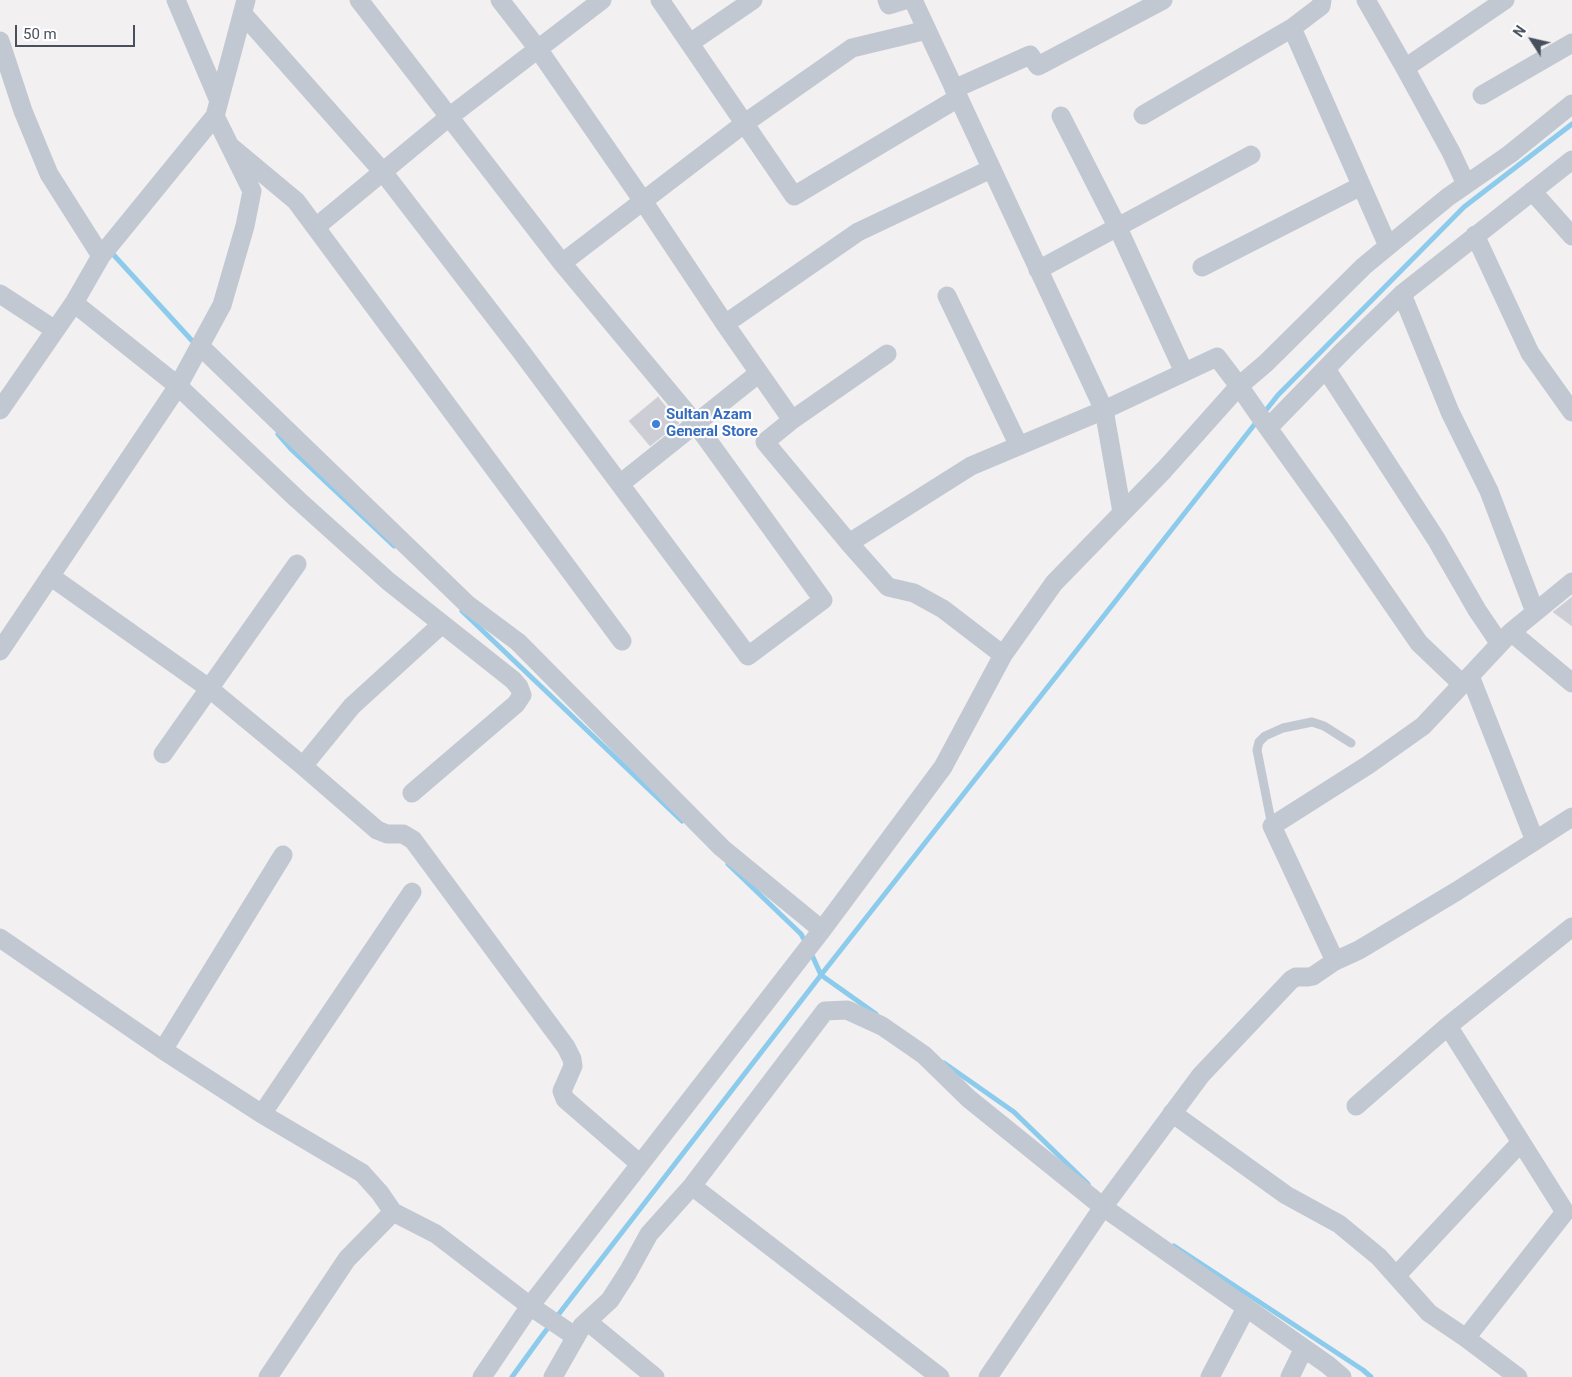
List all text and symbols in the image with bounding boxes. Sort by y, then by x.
scale bar [18,15,138,47]
north arrow [1507,15,1557,65]
text: N [1510,23,1529,40]
text: 50 m [23,25,57,43]
place label: Sultan Azam General Store [666,406,758,441]
marker: Sultan Azam General Store [650,418,662,430]

